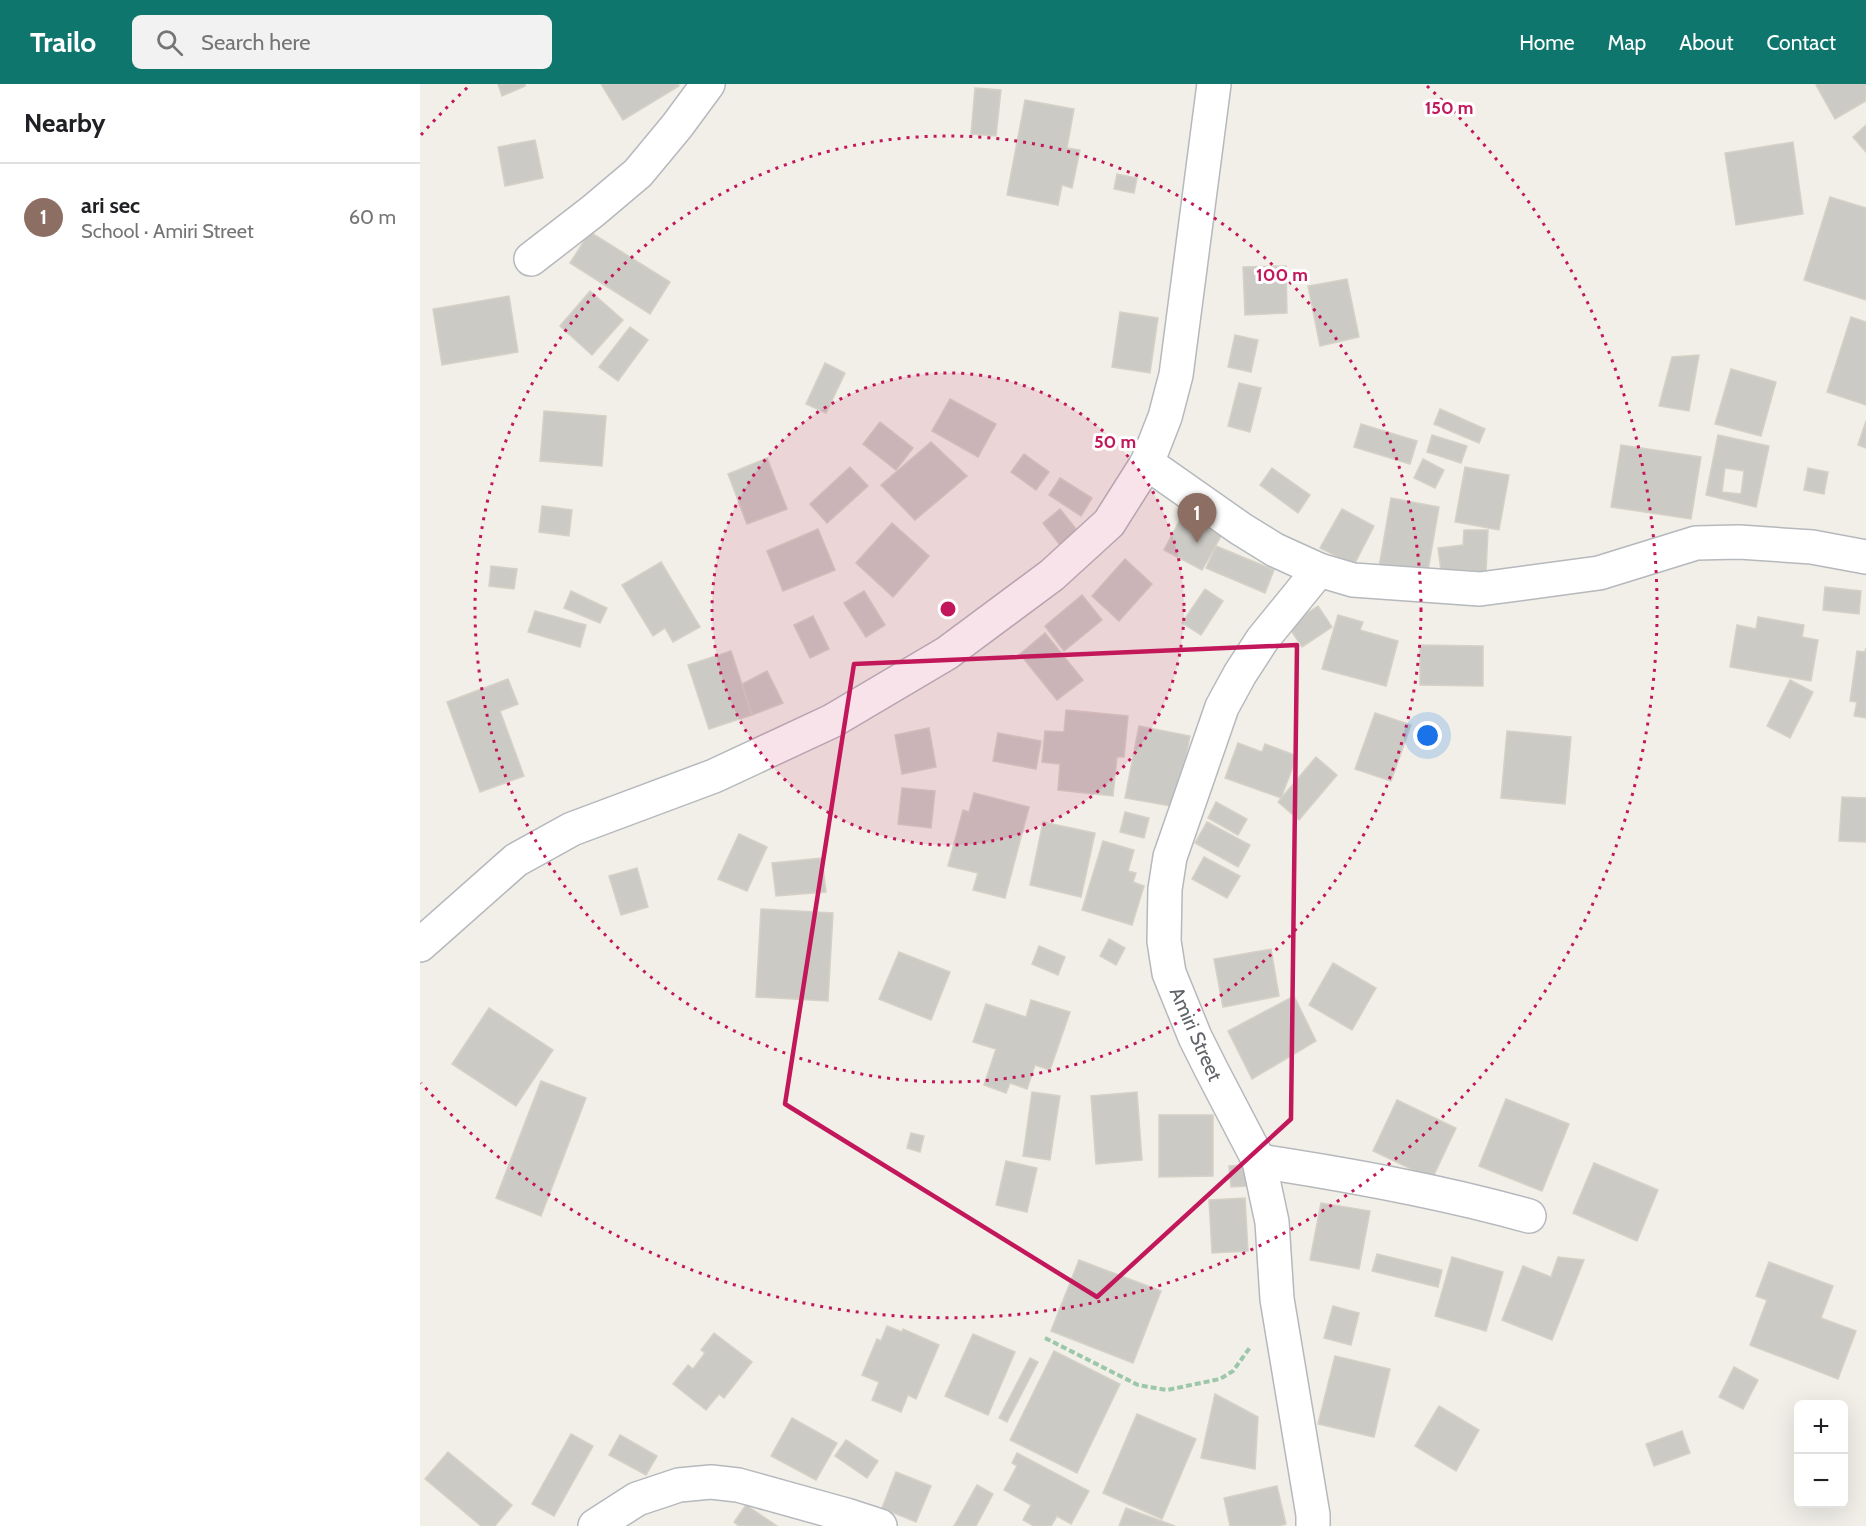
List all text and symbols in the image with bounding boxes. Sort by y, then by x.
search box [132,15,552,69]
text: Trailo [30,25,96,59]
icon: search [153,26,186,59]
text: Search here [201,29,310,56]
text: Home [1519,30,1575,55]
text: Map [1608,30,1646,55]
text: About [1679,30,1733,55]
text: Contact [1766,30,1836,55]
text: 150 m [1425,97,1473,119]
text: Nearby [24,107,105,139]
text: ari sec [81,192,140,219]
text: 1 [40,205,47,229]
text: 60 m [349,205,396,229]
text: School · Amiri Street [81,219,254,243]
text: 100 m [1256,264,1308,286]
text: 50 m [1094,431,1136,453]
pin: 1 [1178,494,1216,543]
centre of rings [938,599,958,619]
your location [1413,721,1442,750]
street label: Amiri Street [1165,983,1228,1085]
map controls [1794,1400,1848,1508]
button: + [1794,1400,1848,1454]
button: − [1794,1454,1848,1508]

